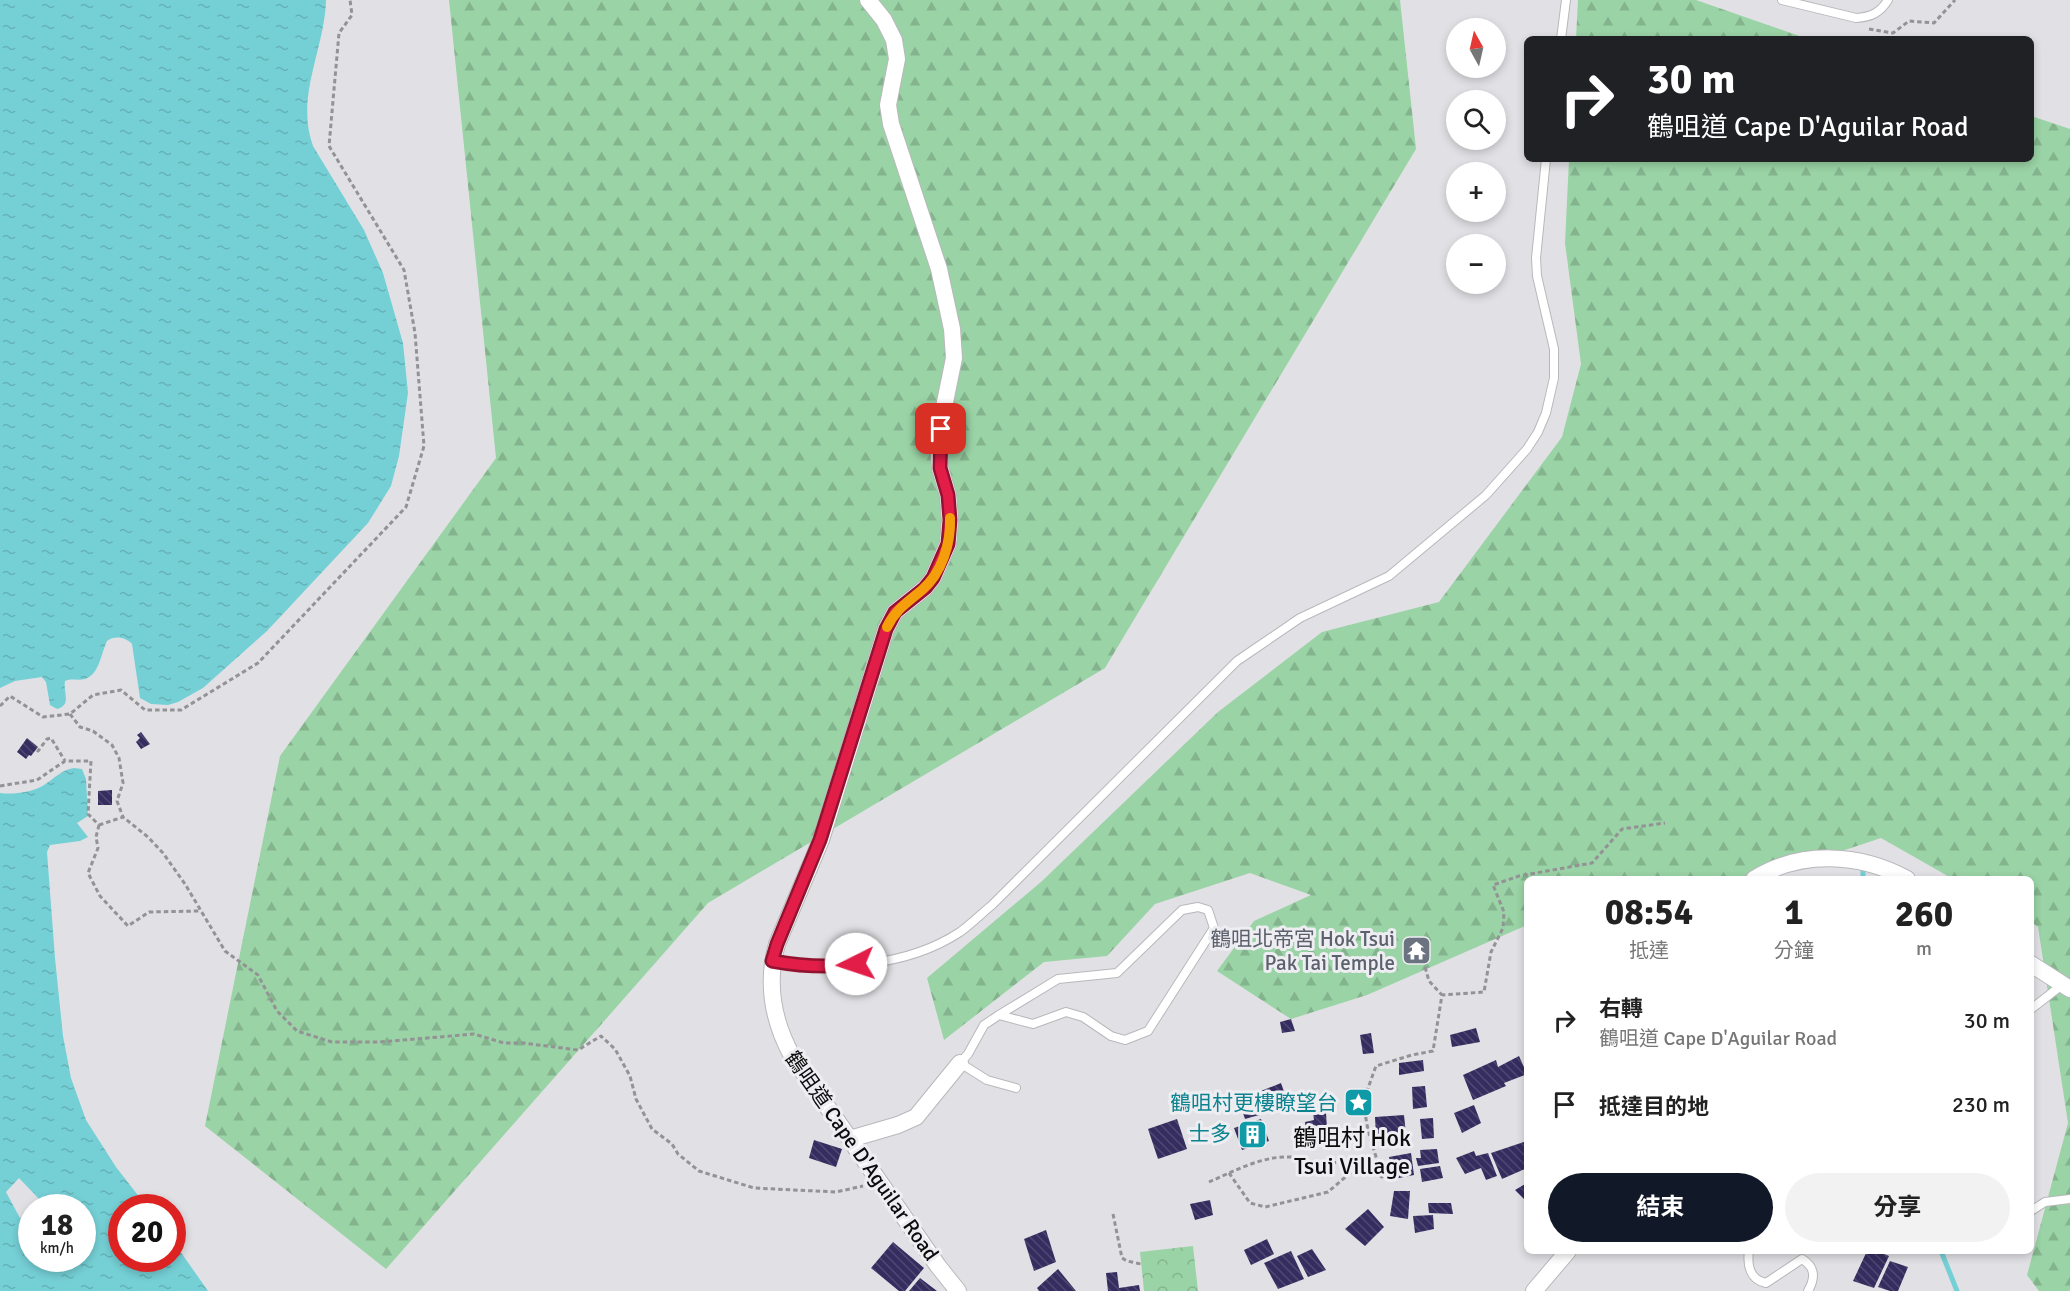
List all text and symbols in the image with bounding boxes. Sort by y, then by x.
north arrow [1446,18,1506,78]
map controls [1446,18,1506,294]
text: 30 m [1647,54,1736,105]
icon: right [1548,60,1626,138]
button: search [1446,90,1506,150]
text: 鶴咀道 Cape D'Aguilar Road [1647,111,1968,144]
button: + [1446,162,1506,222]
button: − [1446,234,1506,294]
pin [915,403,966,454]
icon: arrive [924,412,957,445]
text: 08:54 [1605,890,1693,935]
text: 1 [1784,890,1804,935]
text: 260 [1895,892,1953,937]
place label: 鶴咀北帝宮 Hok Tsui Pak Tai Temple [1210,926,1395,976]
position arrow [824,932,888,996]
temple icon: 鶴咀北帝宮 Hok Tsui Pak Tai Temple [1400,935,1432,967]
text: m [1916,936,1932,961]
text: 抵達 [1629,938,1669,963]
text: 分鐘 [1774,938,1814,963]
text: 右轉 [1599,995,1643,1022]
icon: right [1548,1004,1581,1037]
text: 30 m [1964,1007,2010,1034]
text: 鶴咀道 Cape D'Aguilar Road [1599,1026,1837,1051]
street label: 鶴咀道 Cape D'Aguilar Road [780,1046,944,1266]
place icon: 鶴咀村更樓瞭望台 [1343,1087,1375,1119]
icon: arrive [1548,1088,1581,1121]
place label: 鶴咀村更樓瞭望台 [1170,1090,1338,1116]
text: 230 m [1952,1091,2010,1118]
text: 抵達目的地 [1599,1093,1709,1120]
building icon: 士多 [1236,1118,1268,1150]
place label: 士多 [1189,1121,1231,1147]
district label: 鶴咀村 Hok Tsui Village [1293,1123,1411,1181]
button: 結束 [1548,1173,1773,1242]
button: 分享 [1785,1173,2010,1242]
speed limit sign: 20 [108,1194,186,1272]
text: 18 [41,1207,73,1244]
text: km/h [40,1239,74,1257]

